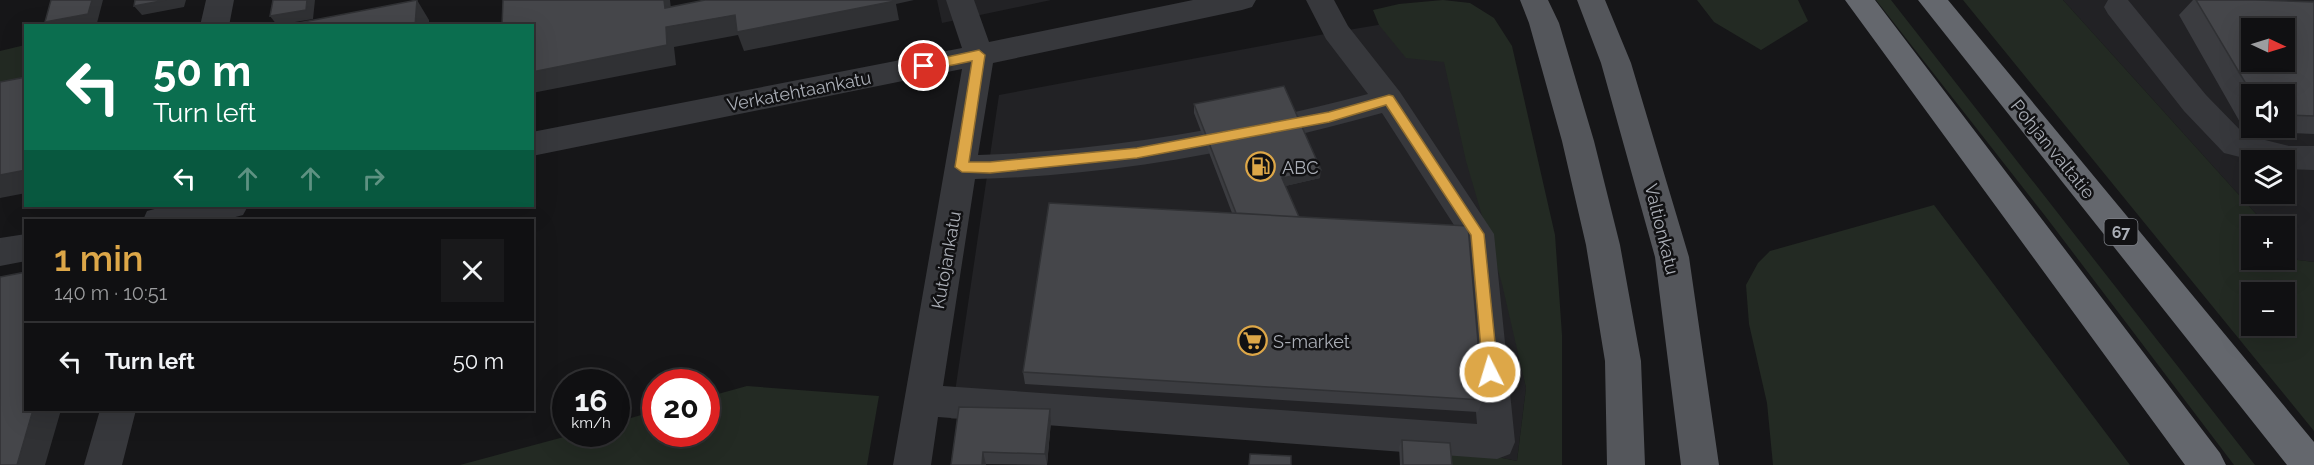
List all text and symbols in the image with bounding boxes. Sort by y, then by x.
north arrow [2241,18,2295,72]
map controls [2241,18,2295,336]
pin [898,40,949,91]
text: 50 m [153,47,251,96]
icon: left [54,48,132,126]
icon: arrive [907,49,940,82]
street label: Verkatehtaankatu [725,67,873,115]
button: sound [2241,84,2295,138]
street label: Pohjan valtatie [2007,95,2100,203]
text: Turn left [153,97,256,128]
button: layers [2241,150,2295,204]
fuel station icon: ABC [1245,151,1277,183]
place label: ABC [1282,157,1319,178]
icon: left [168,162,201,195]
icon: ahead [231,162,264,195]
icon: ahead [294,162,327,195]
icon: right [357,162,390,195]
street label: Valtionkatu [1641,181,1683,277]
street label: Kutojankatu [927,209,965,311]
button: + [2241,216,2295,270]
road number: 67 [2104,219,2138,245]
text: 1 min [54,237,143,279]
button: close [441,239,504,302]
text: 140 m · 10:51 [54,281,167,305]
button: − [2241,282,2295,336]
supermarket icon: S-market [1236,325,1268,357]
place label: S-market [1273,331,1350,352]
position arrow [1458,340,1522,404]
icon: left [54,345,87,378]
text: Turn left [105,348,195,374]
text: 50 m [453,348,504,374]
speed limit sign: 20 [642,369,720,447]
text: 16 [574,383,608,418]
text: km/h [571,414,611,432]

